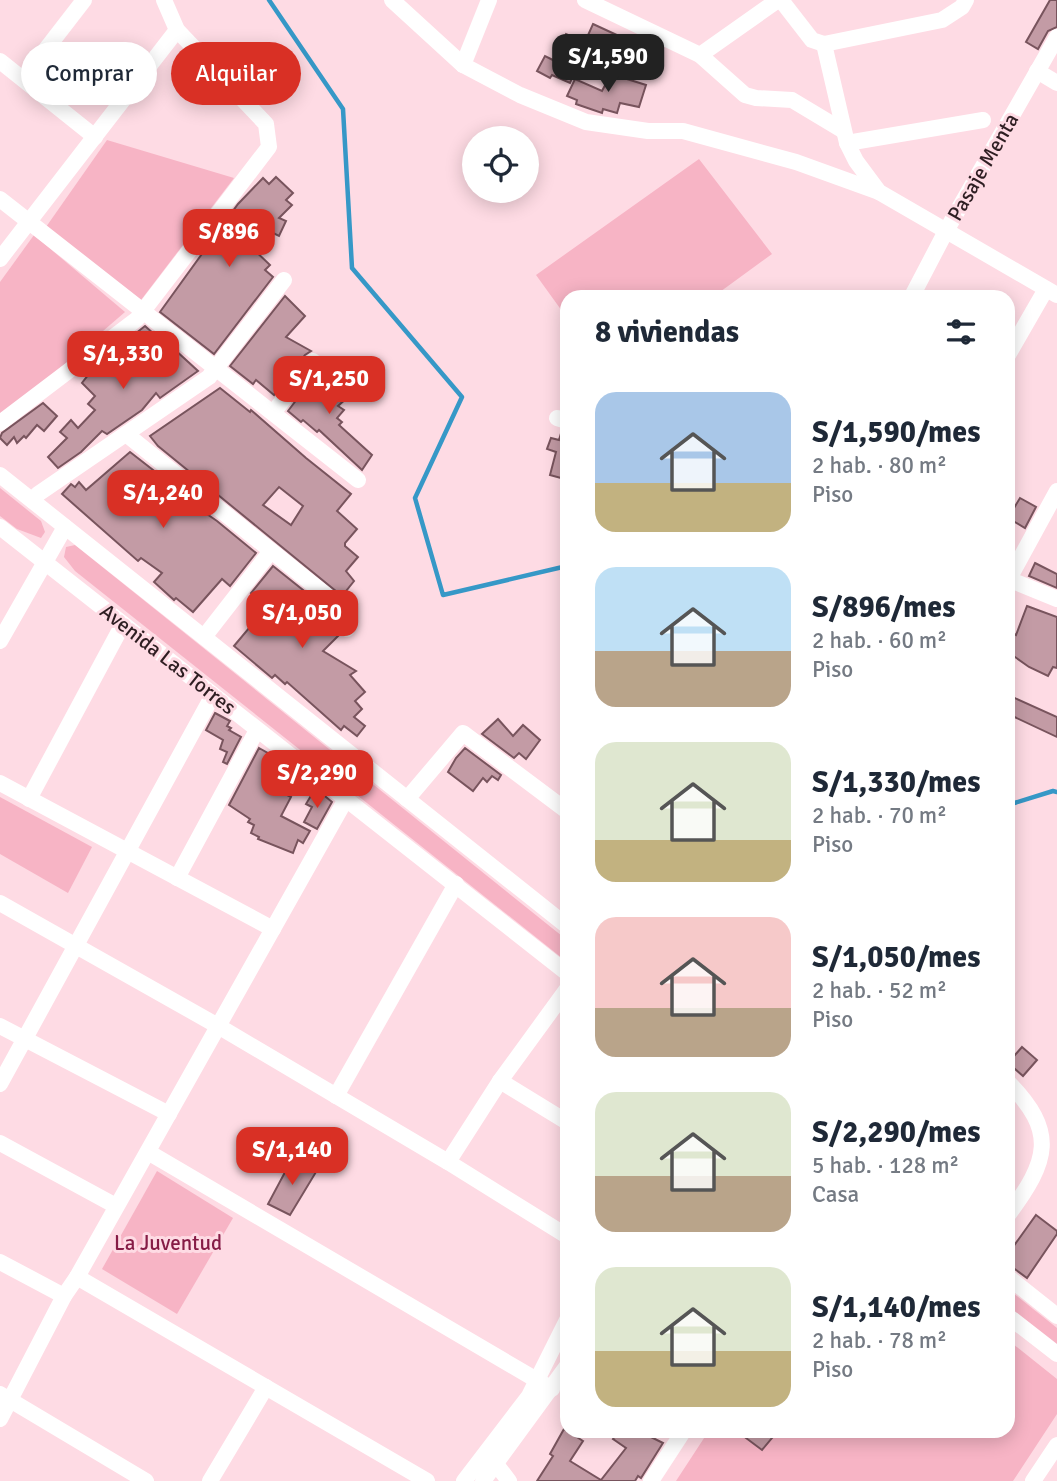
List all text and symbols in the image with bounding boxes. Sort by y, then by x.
pin: S/1,590 [543,34,673,94]
chip: Comprar [21,42,157,105]
chip: Alquilar [171,42,301,105]
text: S/1,590 [568,42,648,71]
street label: Pasaje Menta [942,109,1024,225]
map controls [462,126,539,203]
button: locate [462,126,539,203]
pin: S/896 [180,210,278,269]
text: S/896 [199,217,259,246]
icon: filters [942,313,980,351]
text: 8 viviendas [595,314,739,351]
pin: S/1,330 [58,332,188,391]
text: S/1,330 [83,339,163,368]
pin: S/1,250 [264,356,394,416]
text: S/1,250 [289,364,369,393]
text: S/1,590/mes [812,414,981,451]
icon: home [651,420,735,504]
text: 2 hab. · 80 m² [812,451,947,480]
pin: S/1,240 [98,470,228,530]
text: S/1,240 [123,478,203,507]
text: Piso [812,480,853,509]
text: S/896/mes [812,589,955,626]
pin: S/1,050 [237,590,367,650]
icon: home [651,595,735,679]
street label: Avenida Las Torres [95,598,241,720]
text: S/1,050 [262,598,342,627]
text: 2 hab. · 60 m² [812,626,947,655]
text: Piso [812,655,853,684]
pin: S/2,290 [252,750,382,810]
text: S/2,290 [277,758,357,787]
text: S/1,330/mes [812,764,981,801]
icon: home [651,770,735,854]
text: 2 hab. · 70 m² [812,801,947,830]
text: Piso [812,830,853,859]
text: S/1,050/mes [812,939,981,976]
icon: home [651,945,735,1029]
text: 2 hab. · 52 m² [812,976,947,1005]
text: Piso [812,1005,853,1034]
text: S/2,290/mes [812,1114,981,1151]
icon: home [651,1120,735,1204]
pin: S/1,140 [227,1128,357,1187]
text: S/1,140 [252,1135,332,1164]
text: 5 hab. · 128 m² [812,1151,959,1180]
text: Casa [812,1180,859,1209]
park label: La Juventud [114,1230,222,1256]
text: S/1,140/mes [812,1289,981,1326]
icon: home [651,1295,735,1379]
text: 2 hab. · 78 m² [812,1326,947,1355]
text: Piso [812,1355,853,1384]

